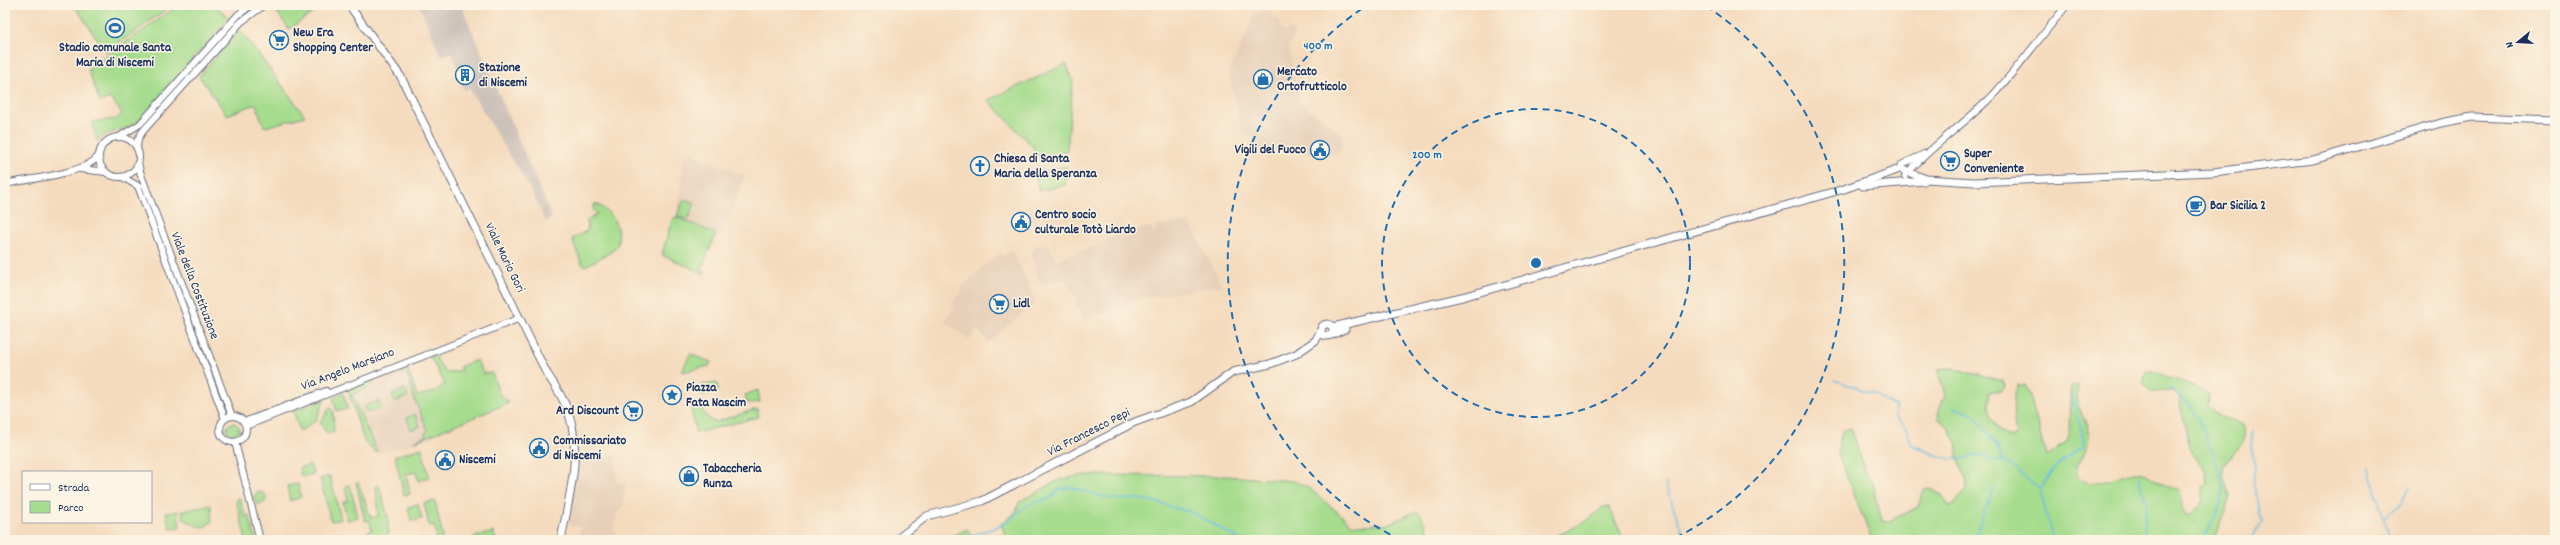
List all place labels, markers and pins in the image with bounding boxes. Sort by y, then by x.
sports icon: Stadio comunale Santa Maria di Niscemi [104,17,126,39]
place label: New Era Shopping Center [293,24,374,58]
supermarket icon: New Era Shopping Center [268,29,290,51]
place label: Stadio comunale Santa Maria di Niscemi [59,39,172,73]
place label: Stazione di Niscemi [479,59,528,93]
place label: Mercato Ortofrutticolo [1277,63,1347,97]
building icon: Stazione di Niscemi [454,64,476,86]
shop icon: Mercato Ortofrutticolo [1252,68,1274,90]
public building icon: Vigili del Fuoco [1309,139,1331,161]
place label: Vigili del Fuoco [1235,141,1306,160]
place label: Super Conveniente [1964,145,2024,179]
place label: Chiesa di Santa Maria della Speranza [994,150,1097,184]
supermarket icon: Super Conveniente [1939,150,1961,172]
church icon: Chiesa di Santa Maria della Speranza [969,155,991,177]
cafe icon: Bar Sicilia 2 [2185,195,2207,217]
place label: Bar Sicilia 2 [2210,197,2266,216]
place label: Centro socio culturale Totò Liardo [1035,206,1136,240]
public building icon: Centro socio culturale Totò Liardo [1010,211,1032,233]
centre of rings [1529,256,1543,270]
supermarket icon: Lidl [988,293,1010,315]
place label: Lidl [1013,295,1031,314]
place label: Piazza Fata Nascim [686,379,746,413]
place icon: Piazza Fata Nascim [661,384,683,406]
supermarket icon: Ard Discount [622,400,644,422]
place label: Ard Discount [556,402,619,421]
place label: Commissariato di Niscemi [553,432,627,466]
public building icon: Commissariato di Niscemi [528,437,550,459]
public building icon: Niscemi [434,449,456,471]
place label: Niscemi [459,451,496,470]
place label: Tabaccheria Runza [703,460,762,494]
shop icon: Tabaccheria Runza [678,465,700,487]

